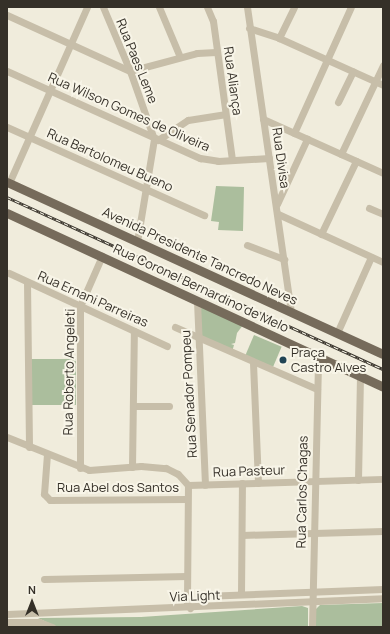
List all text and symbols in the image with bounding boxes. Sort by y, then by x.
street label: Rua Paes Leme [113,16,161,106]
street label: Rua Aliança [220,46,246,116]
street label: Rua Wilson Gomes de Oliveira [46,69,212,155]
street label: Rua Bartolomeu Bueno [45,125,175,195]
street label: Rua Divisa [269,127,293,189]
street label: Avenida Presidente Tancredo Neves [100,204,300,308]
street label: Rua Coronel Bernardino de Melo [111,240,291,336]
street label: Rua Ernani Parreiras [35,268,151,330]
street label: Rua Roberto Angeleti [60,308,78,436]
street label: Rua Senador Pompeu [178,330,200,458]
place label: Praça Castro Alves [291,345,366,376]
marker: Praça Castro Alves [278,355,288,365]
street label: Rua Carlos Chagas [293,435,311,549]
street label: Rua Pasteur [213,462,285,480]
street label: Rua Abel dos Santos [57,479,179,495]
north arrow [12,582,52,622]
text: N [28,582,36,597]
street label: Via Light [169,587,221,605]

